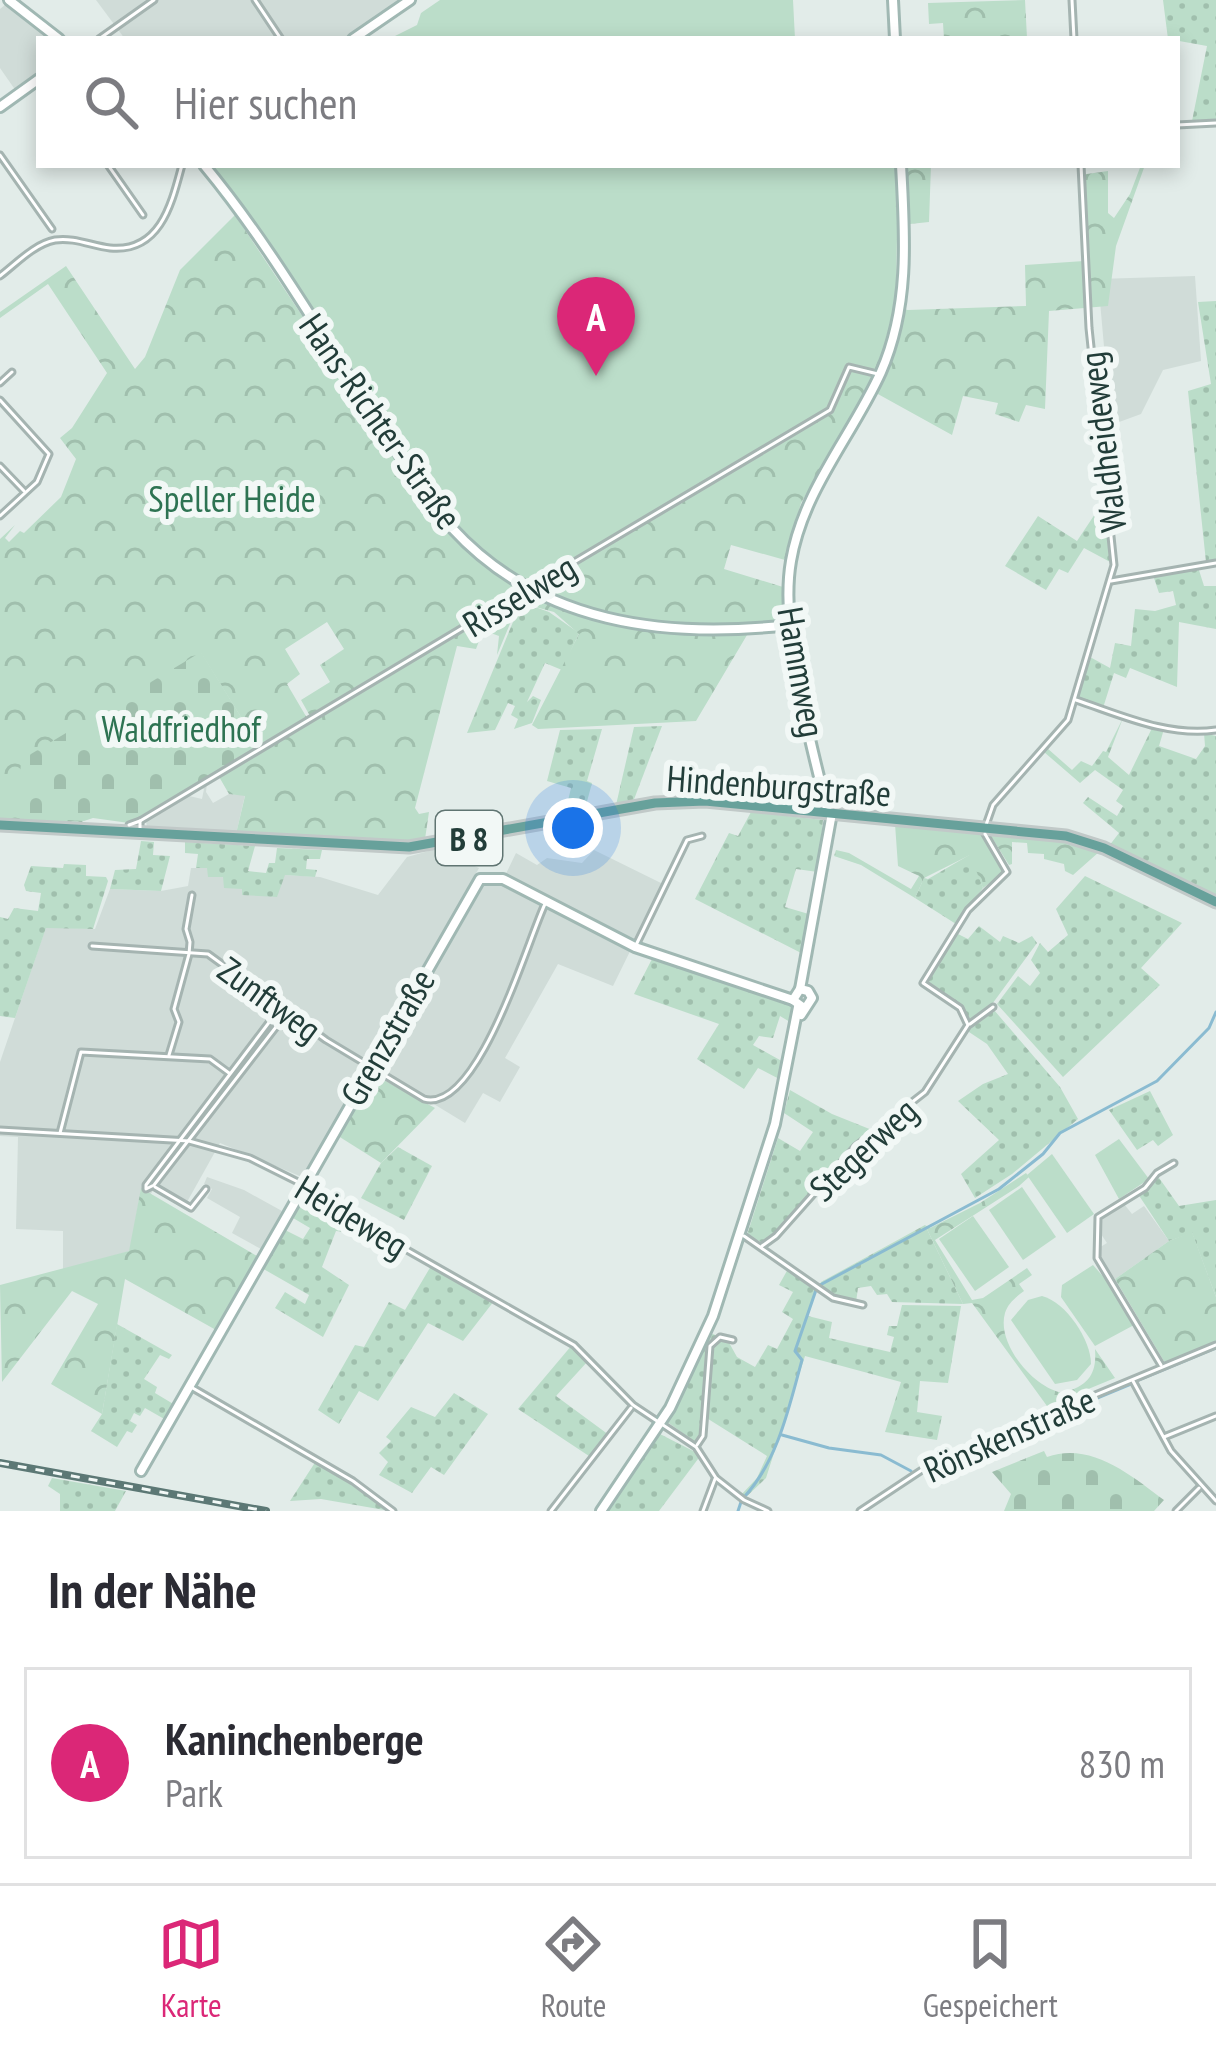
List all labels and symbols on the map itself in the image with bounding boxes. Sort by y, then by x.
pin: A [557,277,635,376]
street label: Hans-Richter-Straße [289,304,473,538]
street label: Waldheideweg [1068,349,1136,535]
park label: Speller Heide [148,475,316,522]
street label: Risselweg [454,543,584,647]
street label: Hammweg [767,603,837,741]
park label: Waldfriedhof [101,705,262,752]
street label: Hindenburgstraße [665,754,893,816]
your location [543,798,603,858]
road number: B 8 [436,811,502,865]
street label: Zunftweg [209,946,331,1052]
street label: Grenzstraße [329,960,445,1114]
street label: Stegerweg [799,1087,927,1211]
street label: Heideweg [287,1164,417,1268]
street label: Rönskenstraße [916,1375,1102,1493]

